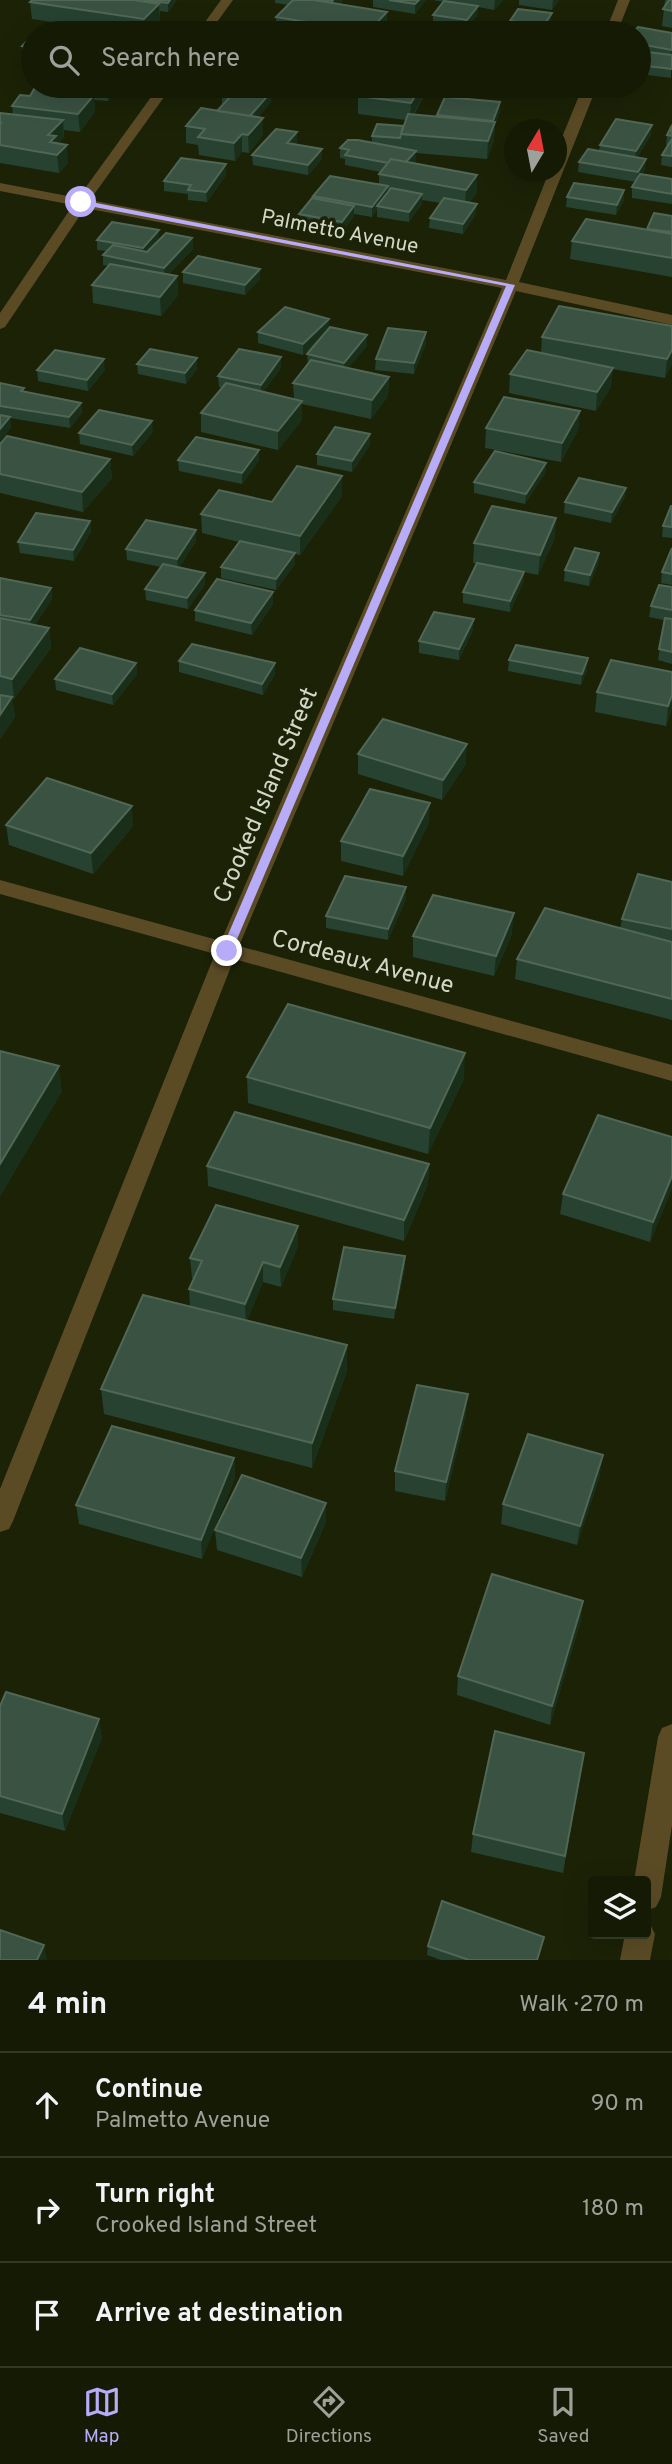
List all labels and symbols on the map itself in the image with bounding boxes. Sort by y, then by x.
north arrow [504,119,567,182]
route start [65,186,96,217]
street label: Palmetto Avenue [259,204,421,261]
street label: Crooked Island Street [208,683,326,908]
street label: Cordeaux Avenue [268,924,457,1002]
route end [211,935,242,966]

